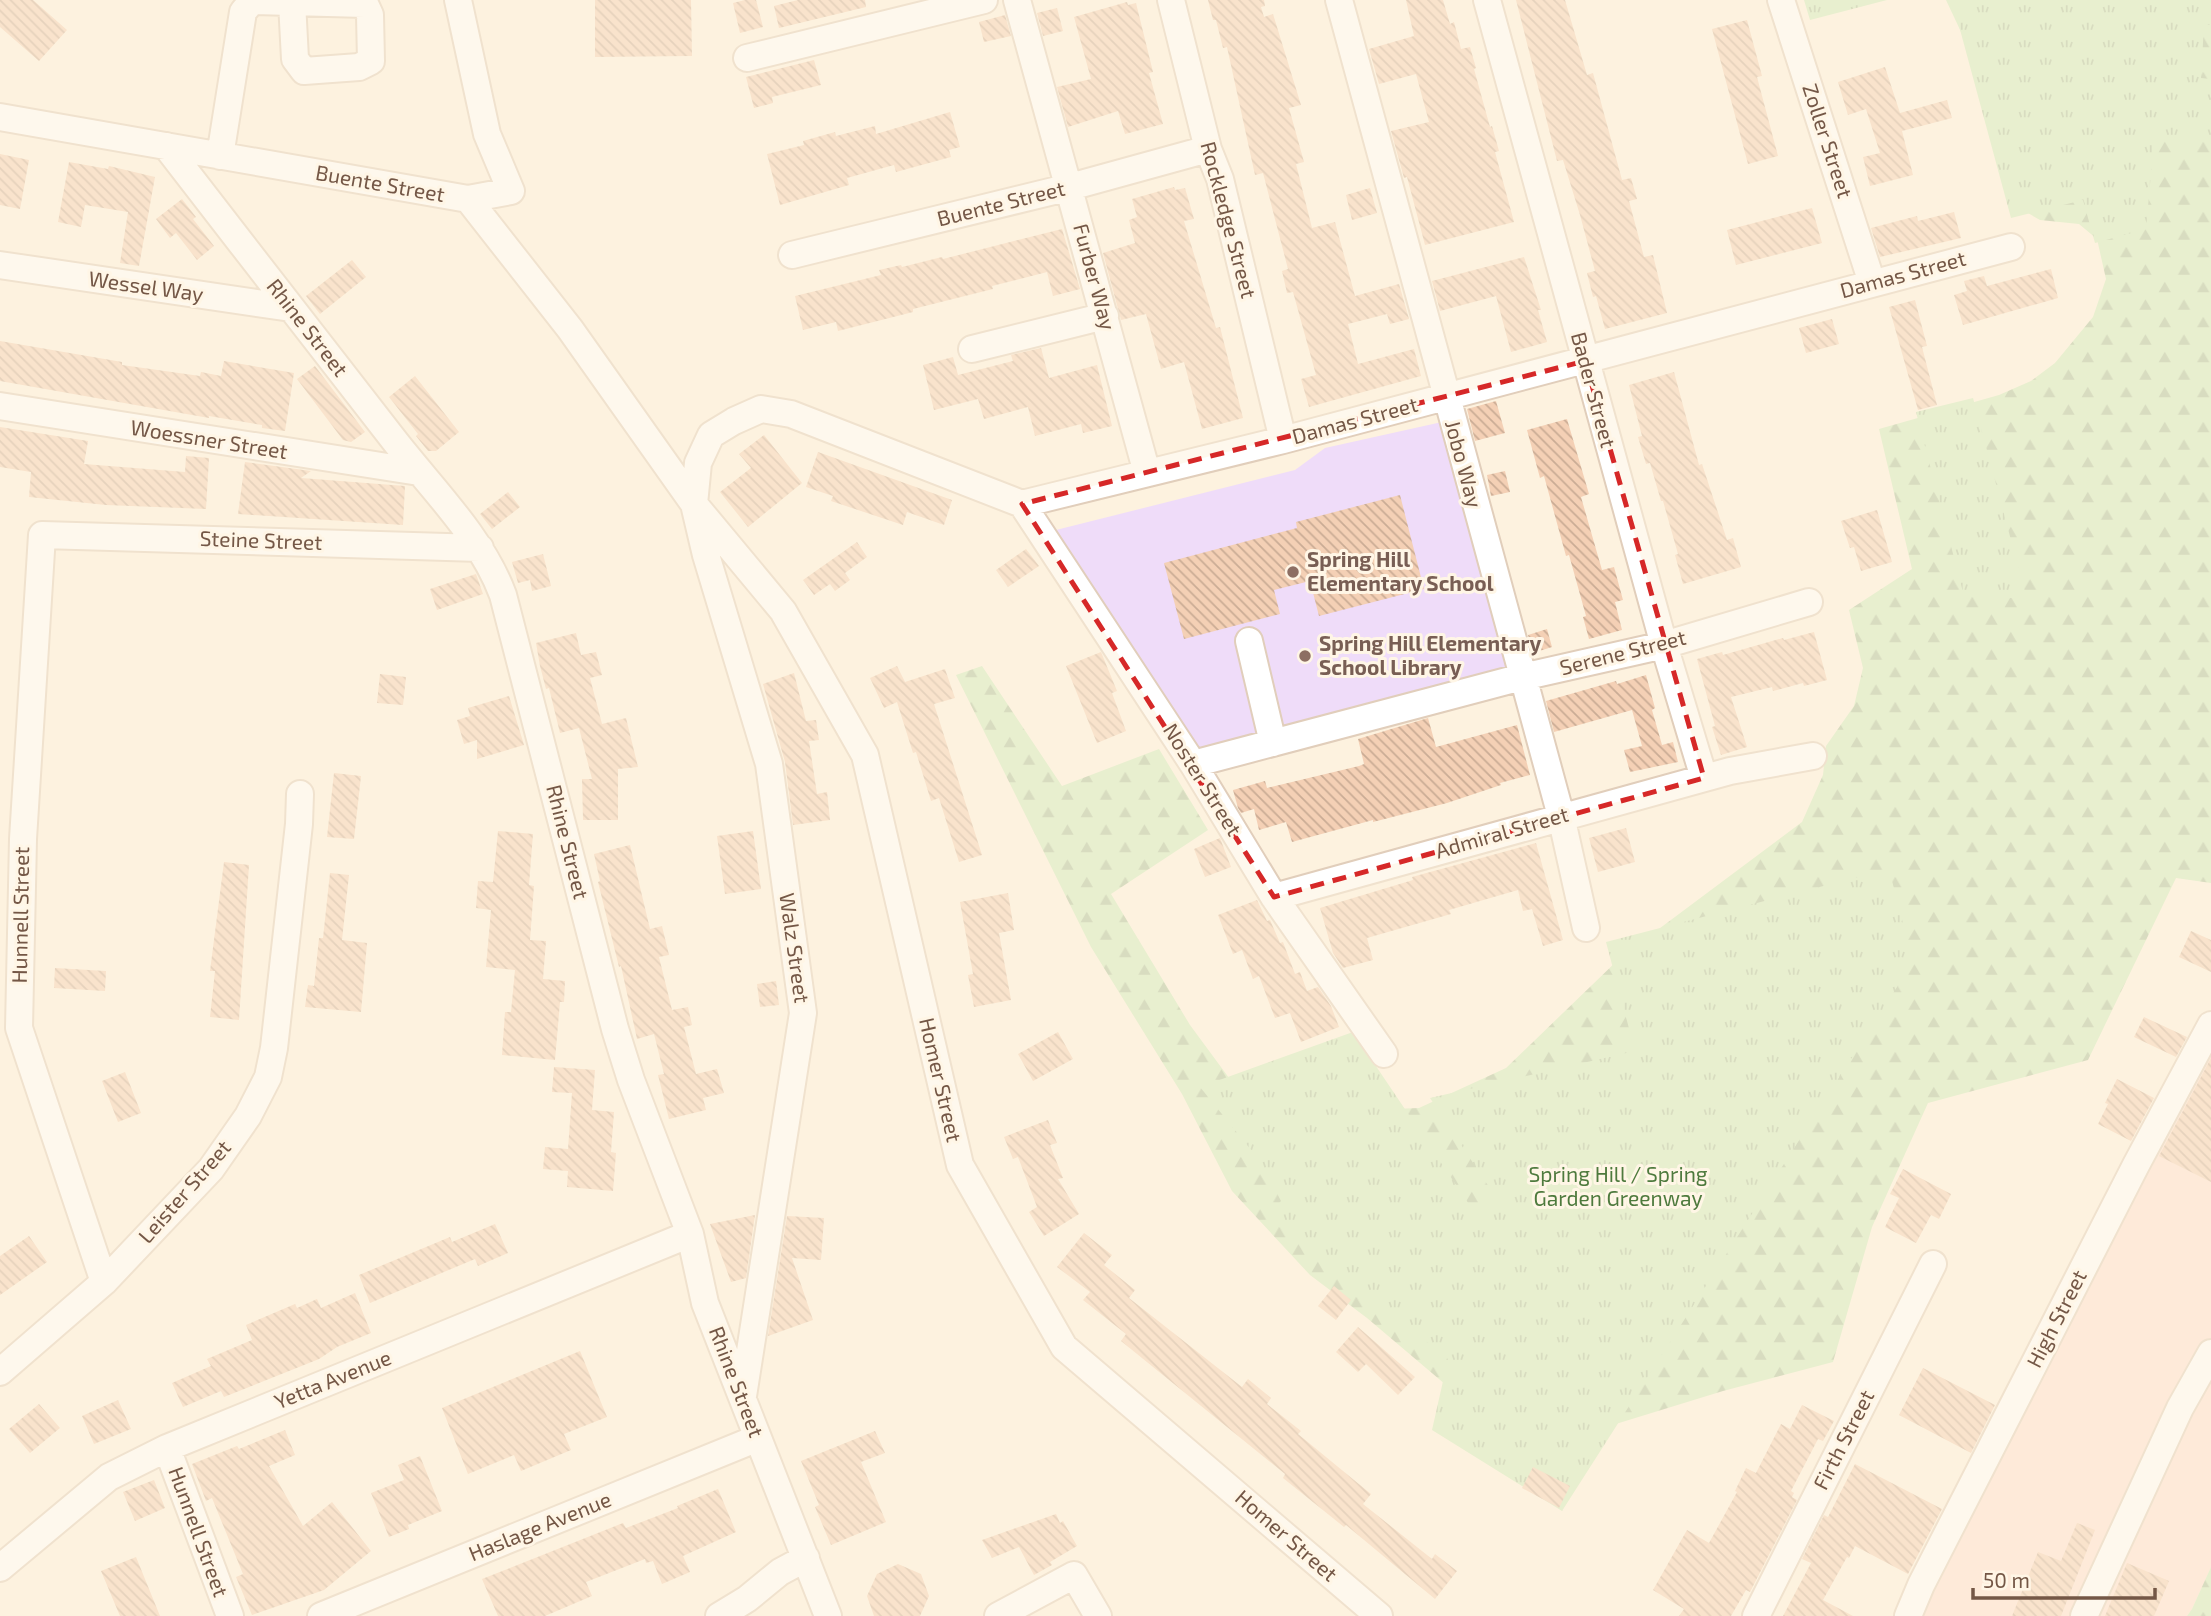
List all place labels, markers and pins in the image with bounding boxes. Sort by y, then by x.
place label: Spring Hill Elementary School [1307,546,1494,596]
marker: Spring Hill Elementary School [1285,564,1301,580]
place label: Spring Hill Elementary School Library [1319,630,1542,680]
marker: Spring Hill Elementary School Library [1297,648,1313,664]

